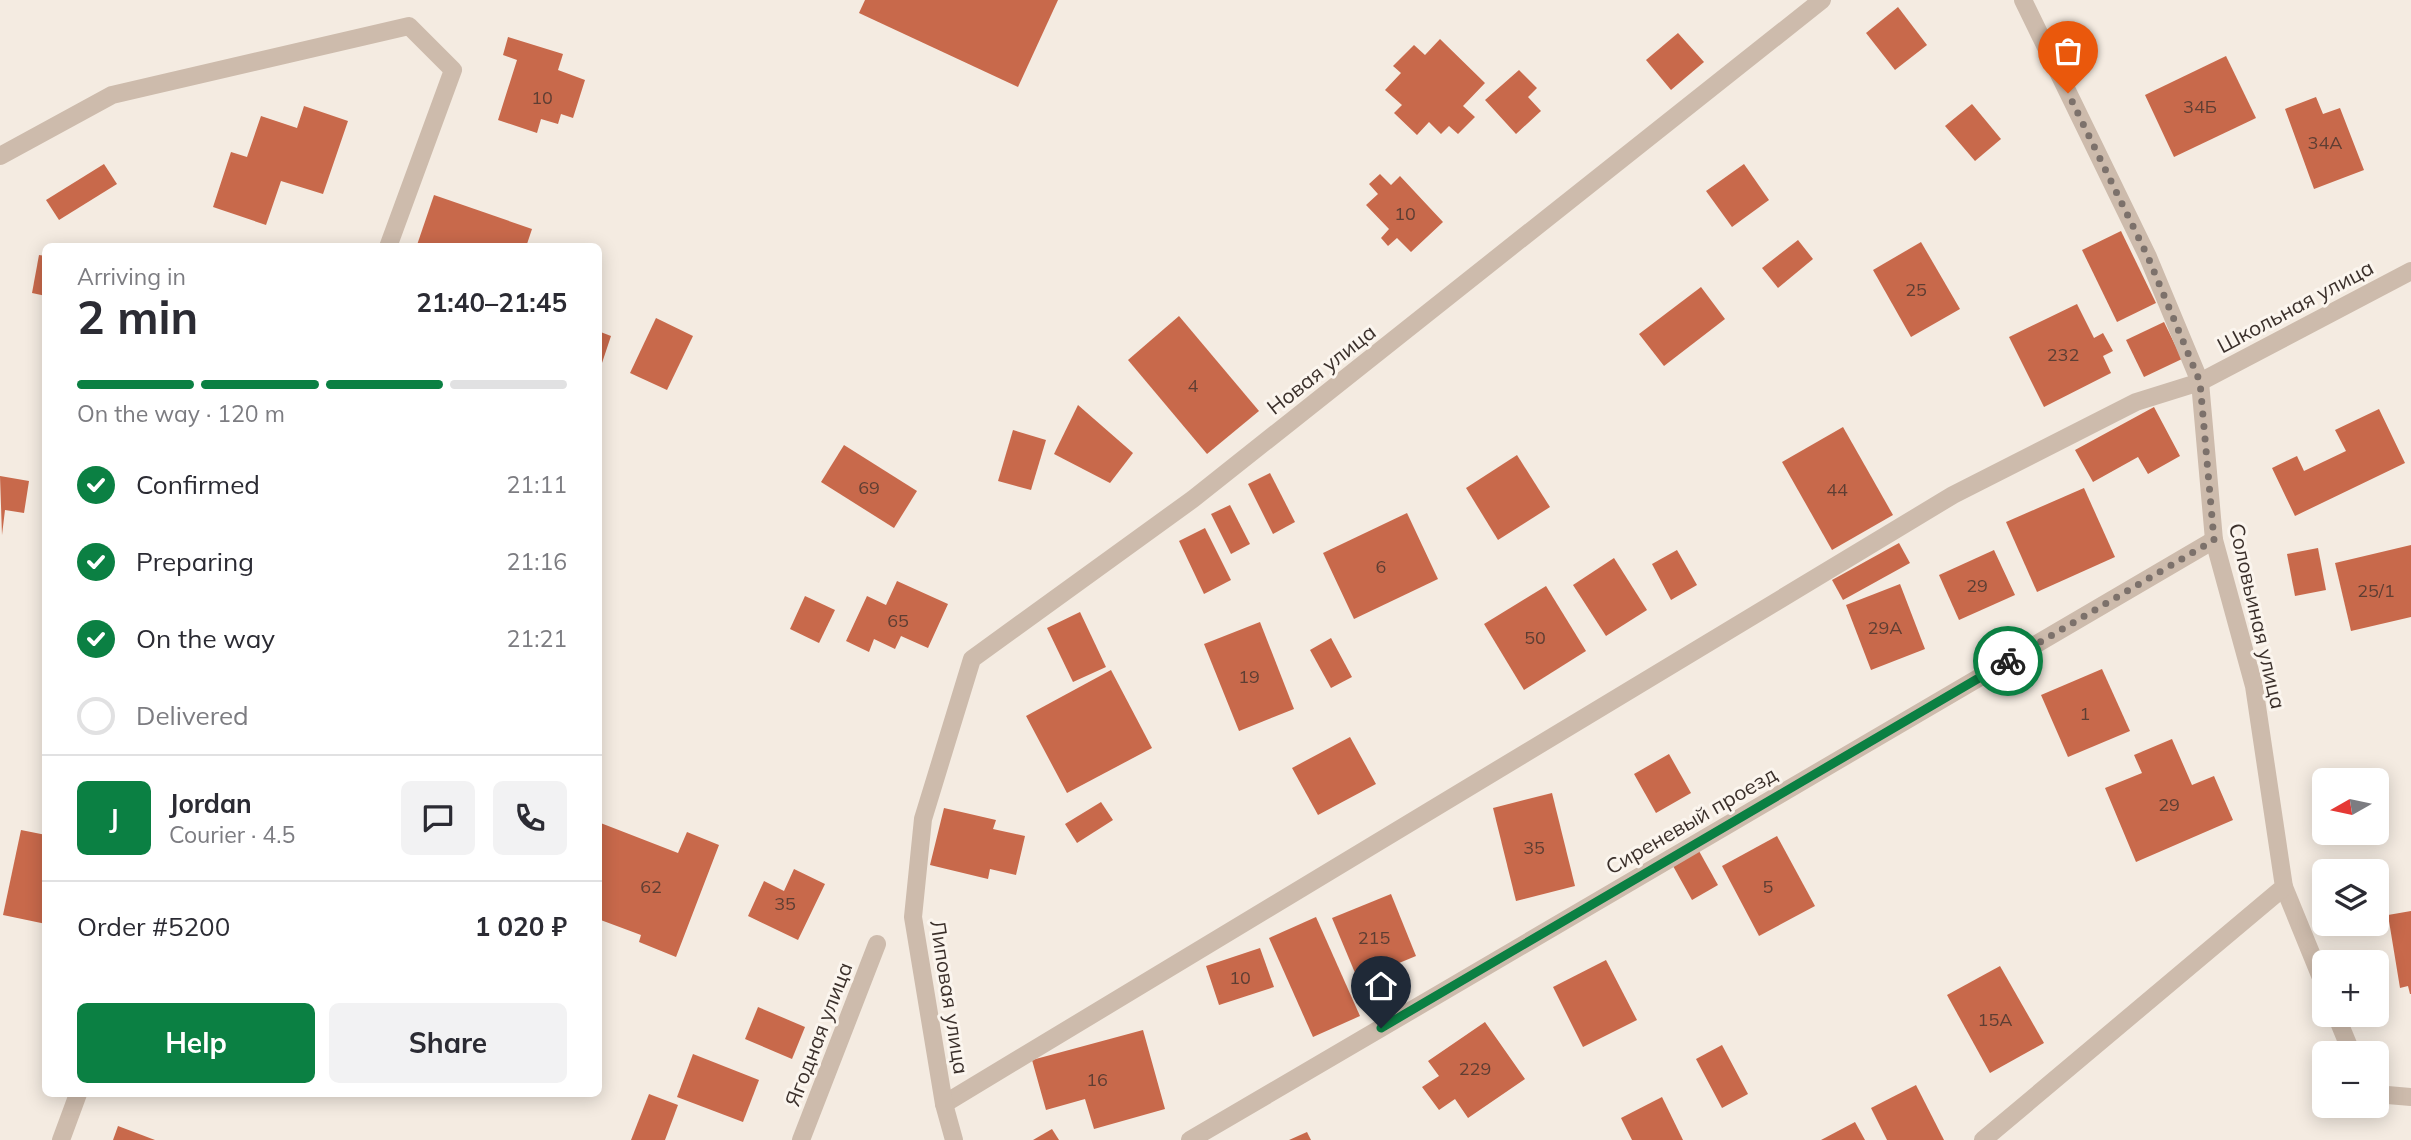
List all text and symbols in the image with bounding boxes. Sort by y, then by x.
pin [2038,21,2098,93]
icon: bag [2049,32,2087,70]
house number: 10 [531,86,553,109]
house number: 34Б [2183,95,2217,118]
house number: 34А [2308,131,2342,154]
house number: 10 [1394,202,1416,225]
street label: Школьная улица [2212,254,2378,358]
text: Arriving in [77,262,186,291]
house number: 25 [1905,278,1927,301]
text: 21:40–21:45 [416,286,567,319]
text: 2 min [77,288,198,346]
street label: Новая улица [1261,318,1381,420]
house number: 232 [2047,343,2079,366]
house number: 4 [1188,374,1199,397]
text: On the way · 120 m [77,399,285,428]
icon: check [77,466,115,504]
text: Confirmed [136,468,260,501]
text: 21:11 [507,470,567,499]
house number: 69 [858,476,880,499]
house number: 44 [1826,478,1848,501]
street label: Соловьиная улица [2224,521,2292,711]
icon: check [77,543,115,581]
text: Preparing [136,545,254,578]
text: 21:16 [507,547,567,576]
house number: 6 [1376,555,1386,578]
house number: 29 [1966,574,1988,597]
house number: 25/1 [2357,579,2395,602]
house number: 65 [887,609,909,632]
house number: 29А [1868,616,1902,639]
icon: check [77,620,115,658]
text: On the way [136,622,275,655]
text: 21:21 [507,624,567,653]
house number: 50 [1524,626,1546,649]
courier [1973,626,2043,696]
icon: bike [1989,642,2027,680]
house number: 19 [1238,665,1260,688]
text: Delivered [136,699,249,732]
house number: 1 [2080,702,2090,725]
street label: Сиреневый проезд [1601,760,1782,880]
north arrow [2312,768,2389,845]
map controls [2312,768,2389,1118]
button: chat [401,781,475,855]
button: phone [493,781,567,855]
text: Jordan [169,787,252,820]
house number: 29 [2158,793,2180,816]
text: J [109,802,119,835]
text: Courier · 4.5 [169,820,295,849]
house number: 35 [1523,836,1545,859]
button: layers [2312,859,2389,936]
house number: 62 [640,875,662,898]
house number: 5 [1763,875,1774,898]
house number: 35 [774,892,796,915]
text: Order #5200 [77,910,230,943]
text: 1 020 ₽ [475,910,567,943]
street label: Липовая улица [925,918,975,1076]
house number: 215 [1358,926,1390,949]
button: + [2312,950,2389,1027]
pin [1351,956,1411,1028]
street label: Ягодная улица [779,958,857,1110]
house number: 10 [1229,966,1251,989]
icon: home [1362,967,1400,1005]
button: Help [77,1003,315,1083]
button: Share [329,1003,567,1083]
house number: 15А [1978,1008,2012,1031]
button: − [2312,1041,2389,1118]
house number: 229 [1459,1057,1491,1080]
house number: 16 [1086,1068,1108,1091]

